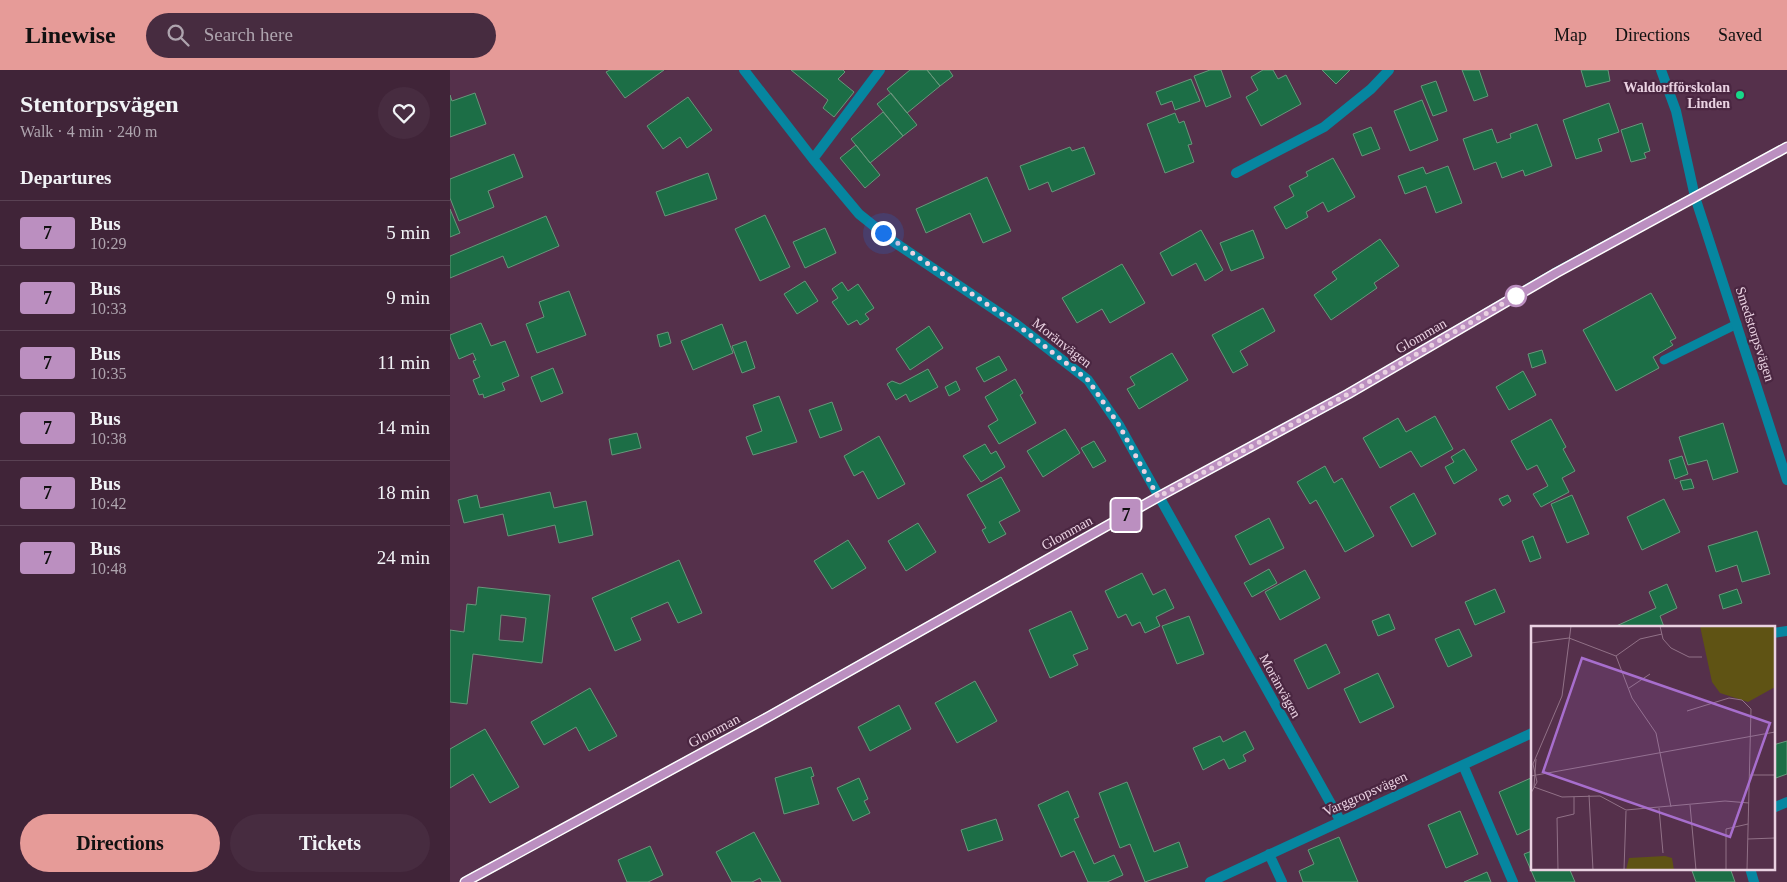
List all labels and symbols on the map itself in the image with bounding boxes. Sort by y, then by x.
place label: Waldorfförskolan Linden [1623,80,1730,111]
marker: Waldorfförskolan Linden [1734,89,1746,101]
your location [871,221,896,246]
unlabelled marker [1505,285,1527,307]
street label: Smedstorpsvägen [1733,285,1777,383]
street label: Moränvägen [1030,315,1094,371]
street label: Glomman [1393,316,1449,356]
line badge: 7 [1110,499,1142,531]
street label: Glomman [1039,513,1095,553]
inset map [1531,626,1774,870]
street label: Moränvägen [1256,651,1304,721]
street label: Glomman [686,711,742,751]
street label: Varggropsvägen [1321,769,1409,819]

